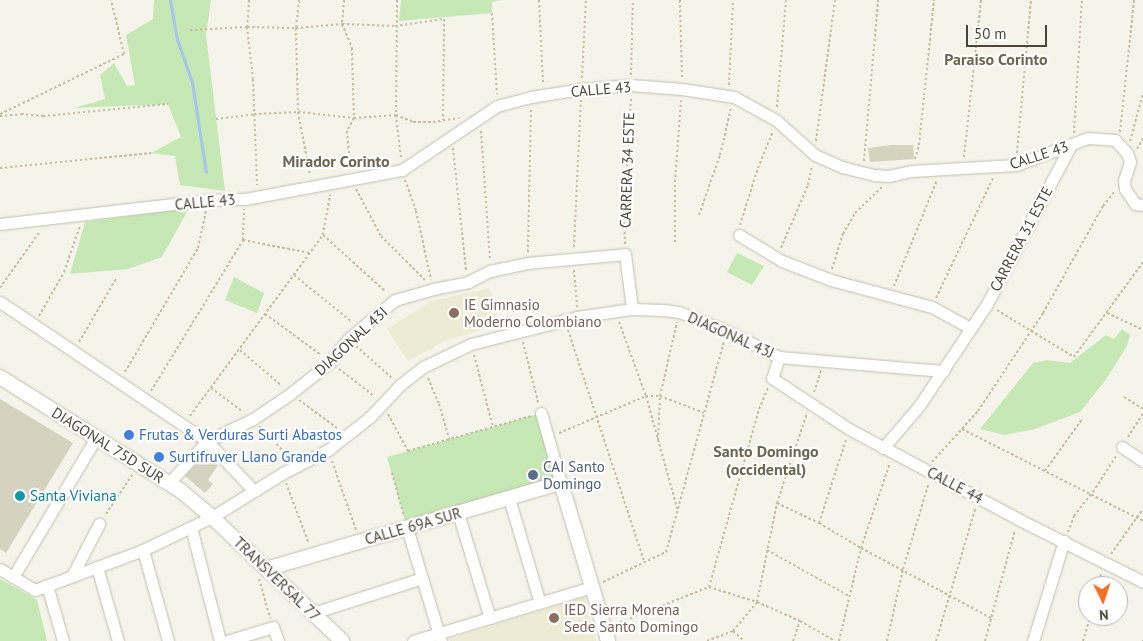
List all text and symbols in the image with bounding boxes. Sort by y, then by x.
scale bar [968,15,1049,47]
text: 50 m [974,24,1007,43]
district label: Paraiso Corinto [944,49,1048,69]
street label: CALLE 43 [570,77,632,101]
street label: CARRERA 34 ESTE [616,111,638,229]
street label: CALLE 43 [1007,137,1071,173]
district label: Mirador Corinto [282,151,390,171]
street label: CARRERA 31 ESTE [986,183,1056,295]
street label: CALLE 43 [174,190,236,214]
place label: IE Gimnasio Moderno Colombiano [464,295,601,330]
street label: DIAGONAL 43I [311,303,391,379]
marker: IE Gimnasio Moderno Colombiano [448,307,460,319]
street label: DIAGONAL 43J [685,308,777,362]
street label: DIAGONAL 75D SUR [48,403,168,487]
place label: Frutas & Verduras Surti Abastos [139,426,343,444]
marker: Frutas & Verduras Surti Abastos [123,429,135,441]
district label: Santo Domingo (occidental) [713,441,819,479]
place label: Surtifruver Llano Grande [169,448,327,466]
marker: Surtifruver Llano Grande [153,451,165,463]
place label: CAI Santo Domingo [543,457,605,492]
street label: CALLE 44 [924,463,986,507]
marker: CAI Santo Domingo [527,469,539,481]
place label: Santa Viviana [30,487,117,505]
marker: Santa Viviana [14,490,26,502]
street label: CALLE 69A SUR [362,504,464,548]
street label: TRANSVERSAL 77 [230,533,324,625]
north arrow [1078,576,1128,626]
place label: IED Sierra Morena Sede Santo Domingo [564,600,698,635]
text: N [1099,606,1109,624]
marker: IED Sierra Morena Sede Santo Domingo [548,612,560,624]

